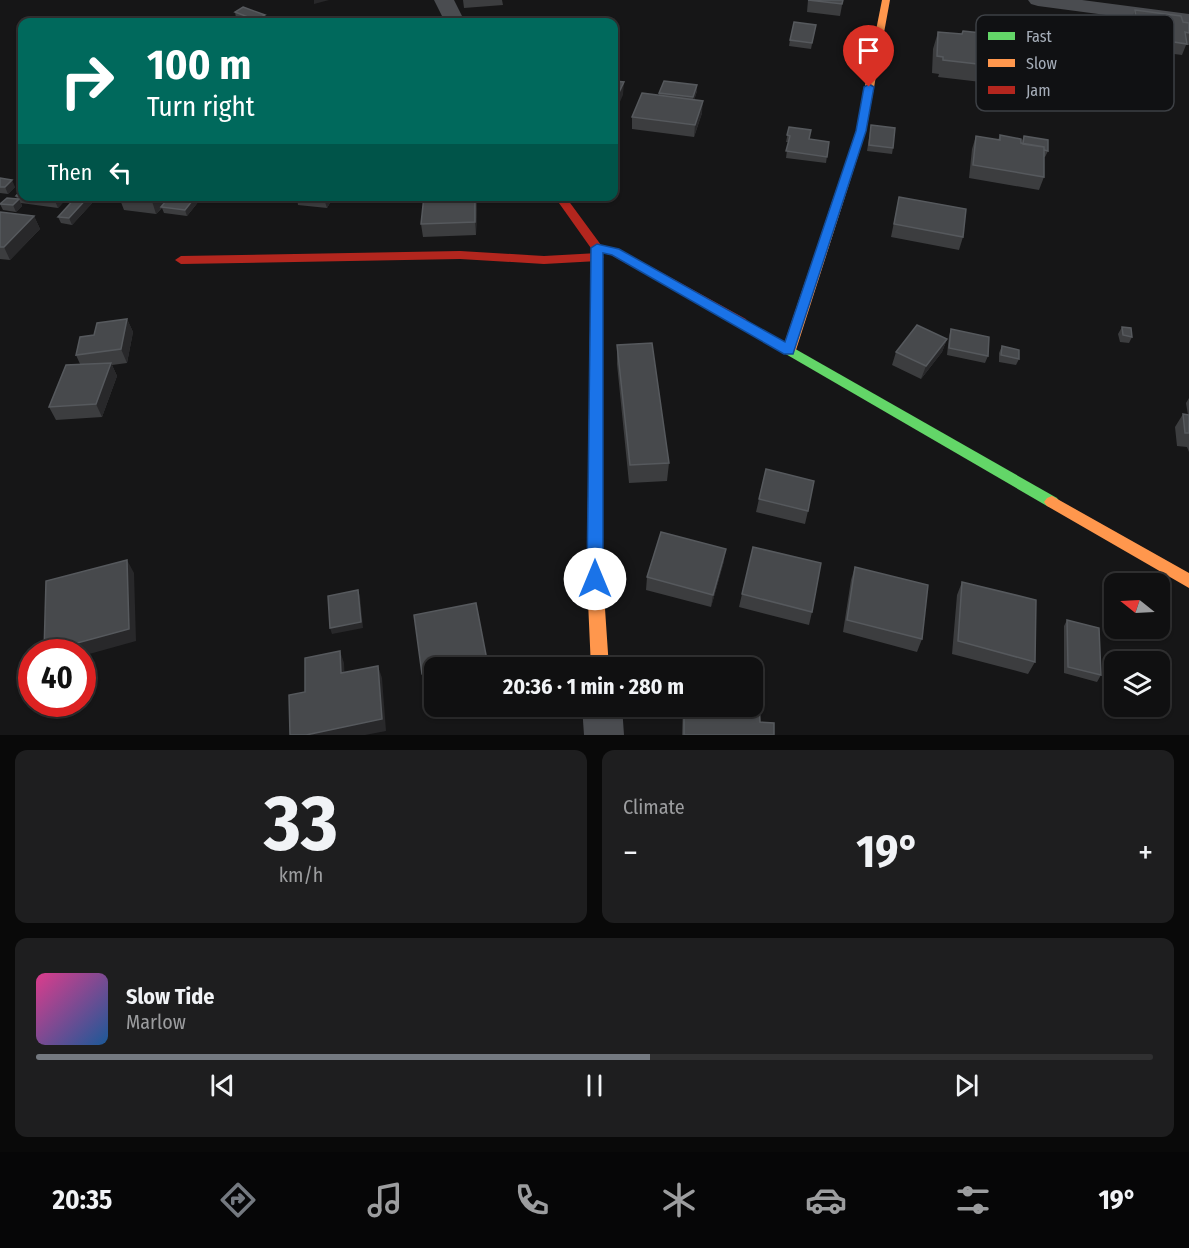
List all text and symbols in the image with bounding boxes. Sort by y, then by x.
legend [976,15,1174,111]
pin [843,25,894,87]
text: Fast [1026,27,1053,46]
icon: arrive [852,34,885,67]
text: 100 m [147,40,251,90]
icon: right [48,42,126,120]
text: Slow [1026,54,1057,73]
text: Jam [1026,81,1051,100]
text: Turn right [147,91,255,123]
icon: left [104,156,137,189]
text: Then [48,159,92,186]
position arrow [563,547,627,611]
north arrow [1104,573,1170,639]
map controls [1104,573,1170,717]
speed limit sign: 40 [18,639,96,717]
button: layers [1104,651,1170,717]
text: 20:36 · 1 min · 280 m [503,673,684,700]
text: 33 [264,777,338,871]
text: Climate [623,795,685,819]
text: 19° [856,825,920,879]
text: − [623,833,638,873]
text: + [1138,833,1153,873]
text: km/h [279,863,323,887]
text: Slow Tide [126,983,214,1010]
text: Marlow [126,1010,186,1034]
icon: previous [206,1069,239,1102]
icon: pause [578,1069,611,1102]
icon: next [950,1069,983,1102]
icon: directions [217,1179,259,1221]
icon: music [364,1179,406,1221]
icon: phone [511,1179,553,1221]
icon: climate [658,1179,700,1221]
icon: car [805,1179,847,1221]
icon: filters [952,1179,994,1221]
text: 20:35 [52,1184,112,1216]
text: 19° [1098,1184,1136,1216]

